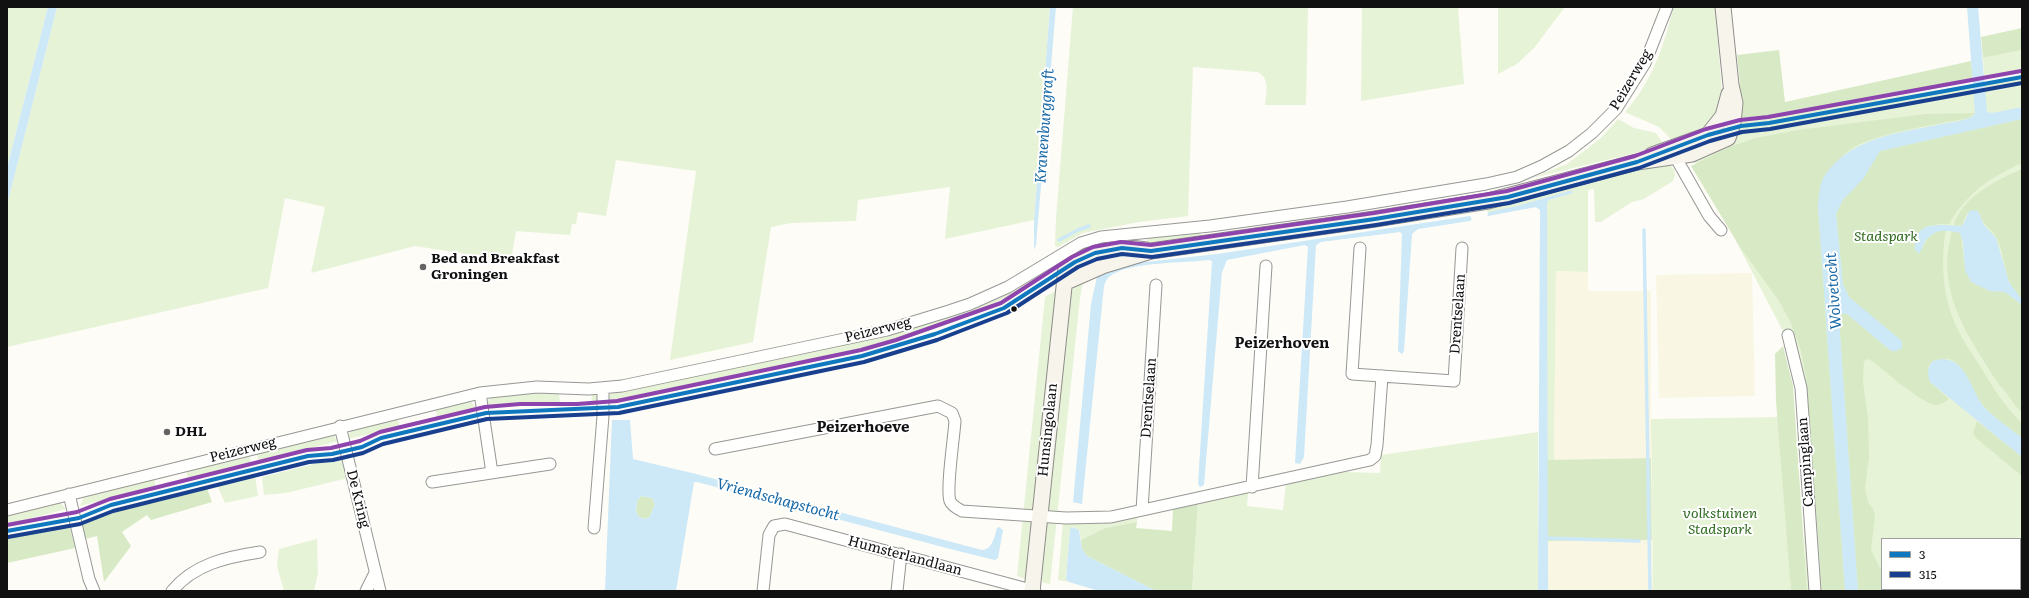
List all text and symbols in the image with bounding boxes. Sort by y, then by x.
street label: Peizerweg [1606,47,1656,113]
water label: Kranenburggraft [1032,68,1058,184]
park label: Stadspark [1854,229,1918,245]
place label: Bed and Breakfast Groningen [431,251,560,284]
water label: Wolvetocht [1822,252,1846,330]
marker: Bed and Breakfast Groningen [418,262,428,272]
street label: Drentselaan [1447,273,1469,355]
unlabelled marker [1009,304,1019,314]
street label: Peizerweg [843,314,913,346]
district label: Peizerhoven [1235,335,1329,353]
street label: Drentselaan [1138,357,1160,439]
street label: Hunsingolaan [1035,382,1061,478]
street label: Campinglaan [1794,417,1818,507]
district label: Peizerhoeve [816,419,910,437]
place label: DHL [175,424,207,440]
marker: DHL [162,427,172,437]
street label: Peizerweg [208,434,278,466]
street label: De Kring [343,468,373,530]
water label: Vriendschapstocht [715,475,841,525]
park label: volkstuinen Stadspark [1683,506,1757,538]
street label: Humsterlandlaan [846,533,964,579]
legend [1881,538,2021,590]
text: 3 [1919,545,1926,563]
text: 315 [1919,565,1936,583]

